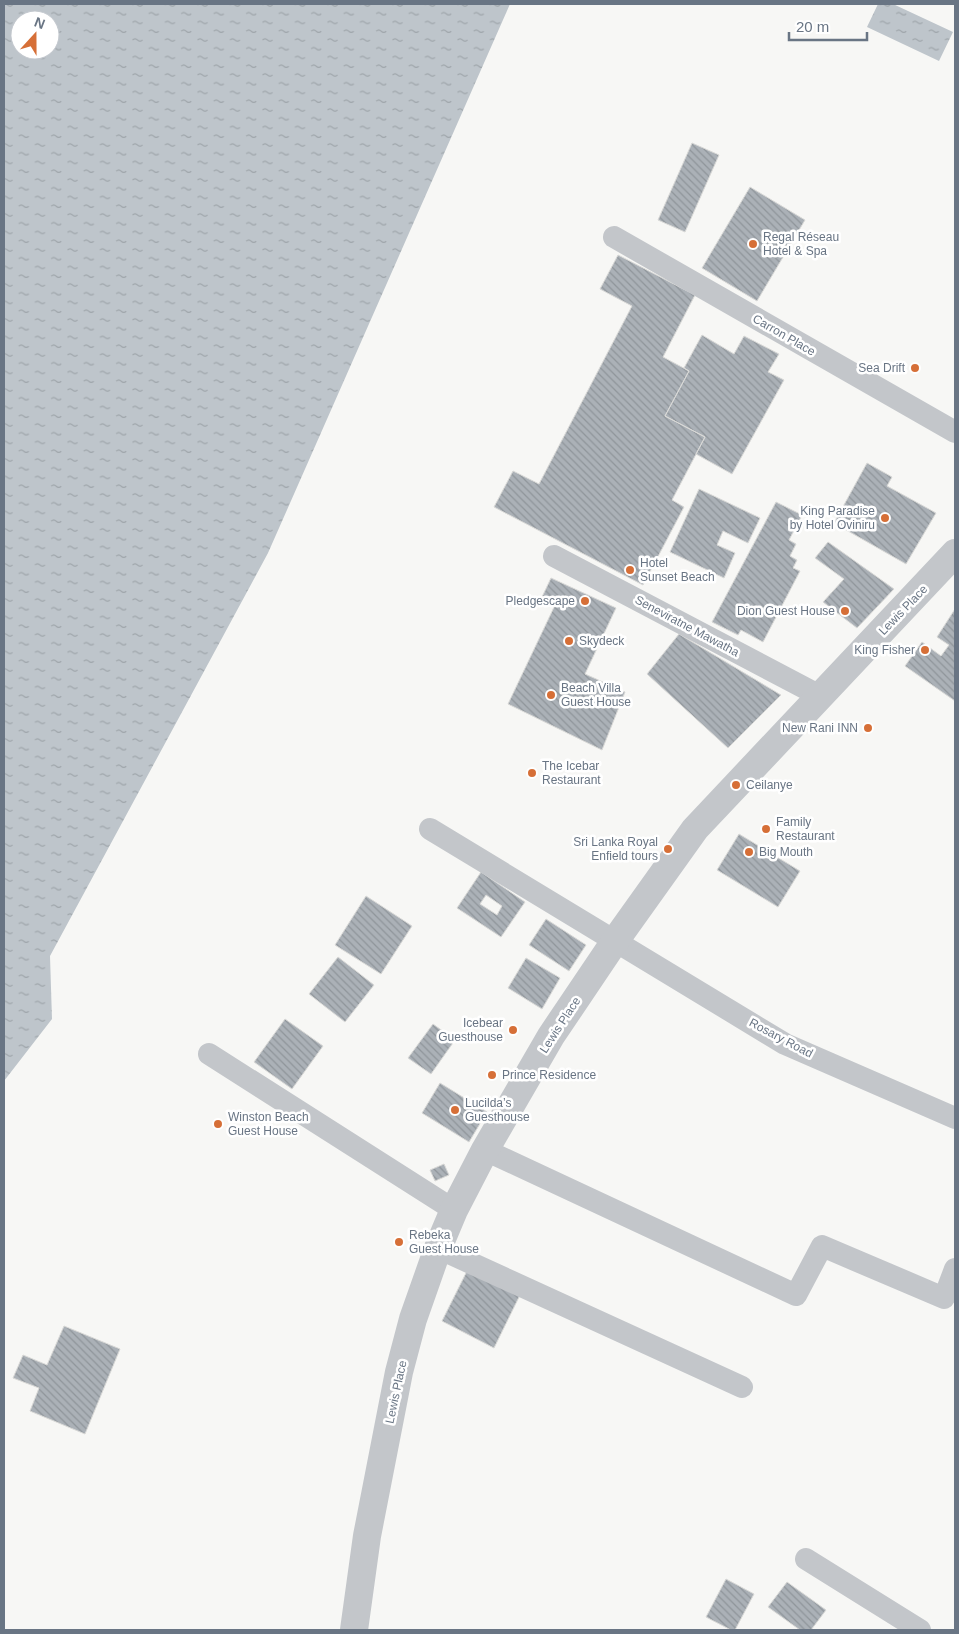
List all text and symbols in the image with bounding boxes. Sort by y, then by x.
north arrow [10,10,60,60]
scale bar [789,10,866,42]
text: N [32,14,47,32]
text: 20 m [796,18,829,35]
place label: Regal Réseau Hotel & Spa [763,230,839,258]
marker: Regal Réseau Hotel & Spa [747,238,759,250]
street label: Carron Place [750,311,818,359]
place label: Sea Drift [858,361,906,375]
marker: Sea Drift [909,362,921,374]
place label: King Paradise by Hotel Oviniru [790,504,875,532]
marker: King Paradise by Hotel Oviniru [879,512,891,524]
place label: Hotel Sunset Beach [640,556,715,584]
marker: Hotel Sunset Beach [624,564,636,576]
street label: Lewis Place [876,582,931,638]
street label: Seneviratne Mawatha [632,593,742,660]
place label: Pledgescape [506,594,575,608]
marker: Pledgescape [579,595,591,607]
place label: Dion Guest House [737,604,835,618]
marker: Dion Guest House [839,605,851,617]
place label: Skydeck [579,634,625,648]
marker: Skydeck [563,635,575,647]
place label: King Fisher [854,643,915,657]
marker: King Fisher [919,644,931,656]
place label: Beach Villa Guest House [561,681,631,709]
marker: Beach Villa Guest House [545,689,557,701]
place label: New Rani INN [782,721,858,735]
marker: New Rani INN [862,722,874,734]
place label: The Icebar Restaurant [542,759,601,787]
marker: The Icebar Restaurant [526,767,538,779]
place label: Ceilanye [746,778,793,792]
marker: Ceilanye [730,779,742,791]
place label: Family Restaurant [776,815,835,843]
marker: Family Restaurant [760,823,772,835]
place label: Sri Lanka Royal Enfield tours [573,835,658,863]
marker: Sri Lanka Royal Enfield tours [662,843,674,855]
place label: Big Mouth [759,845,813,859]
marker: Big Mouth [743,846,755,858]
street label: Lewis Place [537,994,583,1056]
street label: Rosary Road [747,1015,815,1061]
place label: Icebear Guesthouse [438,1016,503,1044]
marker: Icebear Guesthouse [507,1024,519,1036]
place label: Prince Residence [502,1068,596,1082]
marker: Prince Residence [486,1069,498,1081]
place label: Lucilda’s Guesthouse [465,1096,530,1124]
marker: Lucilda’s Guesthouse [449,1104,461,1116]
place label: Winston Beach Guest House [228,1110,309,1138]
marker: Winston Beach Guest House [212,1118,224,1130]
place label: Rebeka Guest House [409,1228,479,1256]
marker: Rebeka Guest House [393,1236,405,1248]
street label: Lewis Place [382,1359,410,1425]

